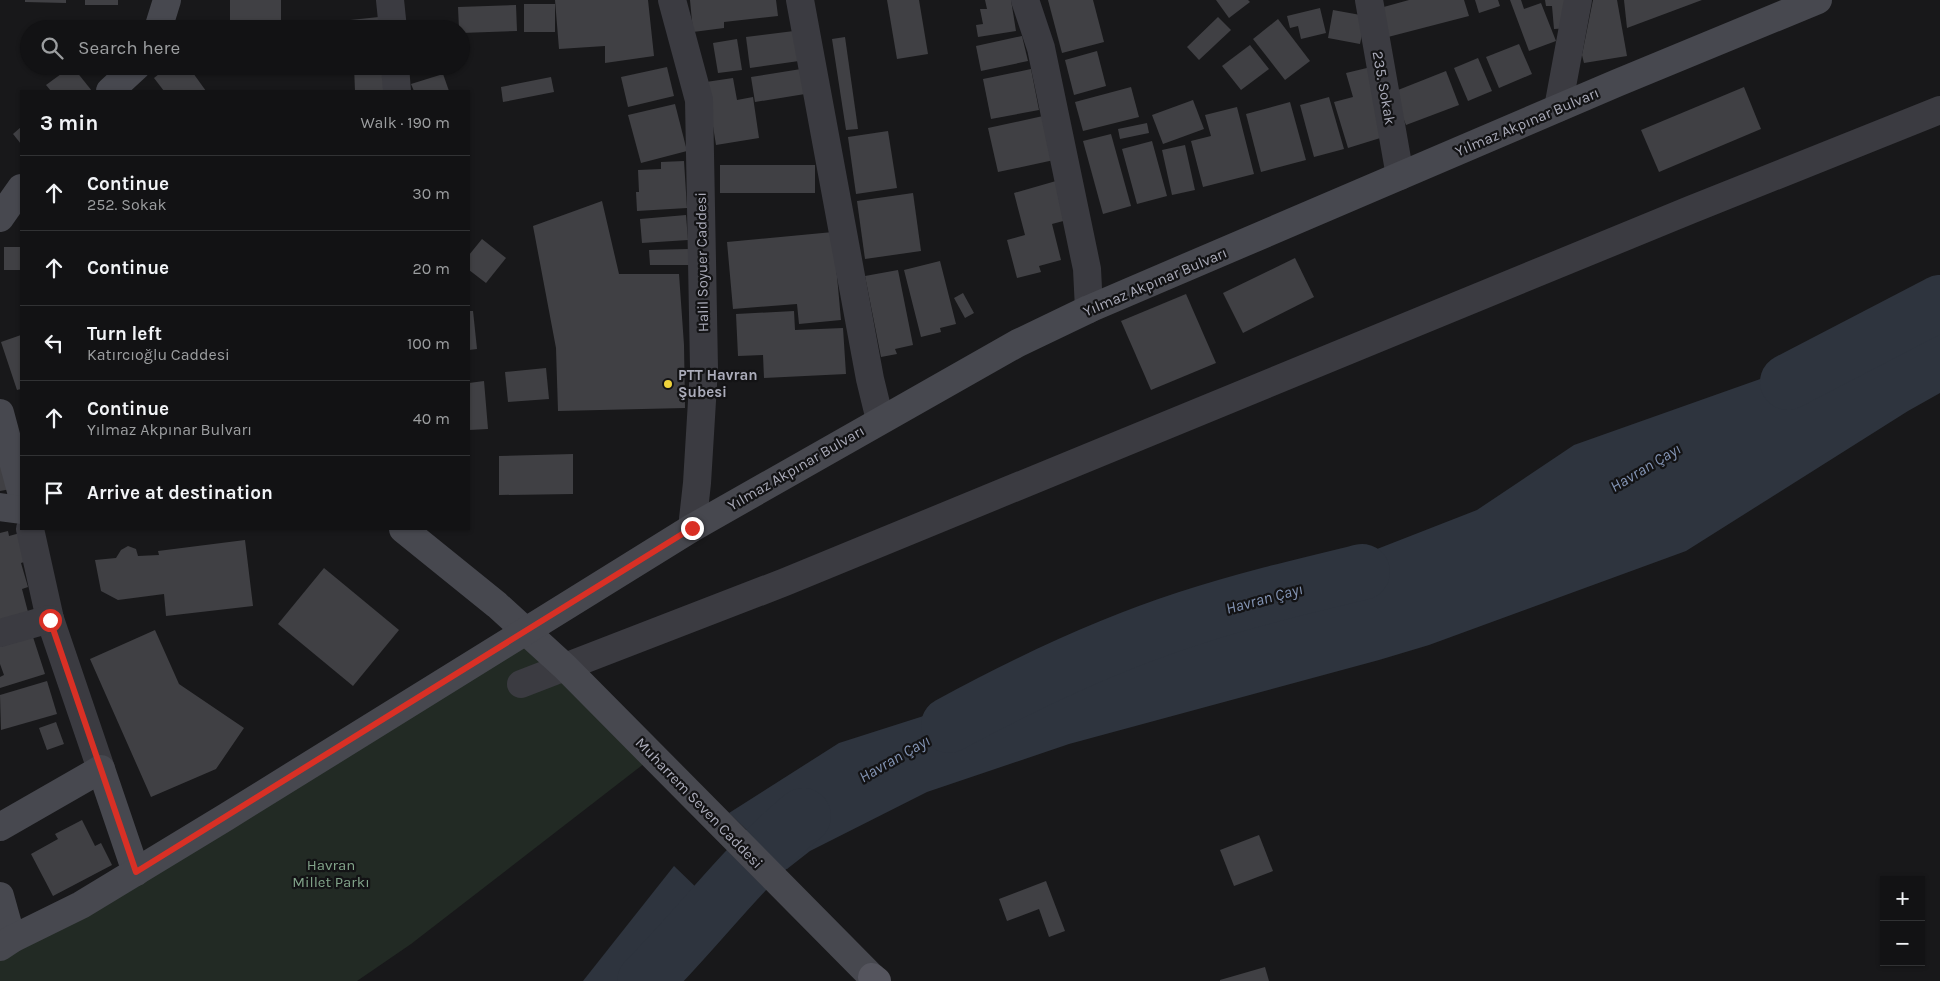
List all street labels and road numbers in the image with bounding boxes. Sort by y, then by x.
street label: 235. Sokak [1369,50,1399,126]
street label: Yılmaz Akpınar Bulvarı [1452,83,1602,161]
street label: Halil Soyuer Caddesi [692,192,712,332]
street label: Yılmaz Akpınar Bulvarı [1080,243,1230,321]
street label: Yılmaz Akpınar Bulvarı [724,422,868,514]
street label: Muharrem Seven Caddesi [632,734,766,872]

